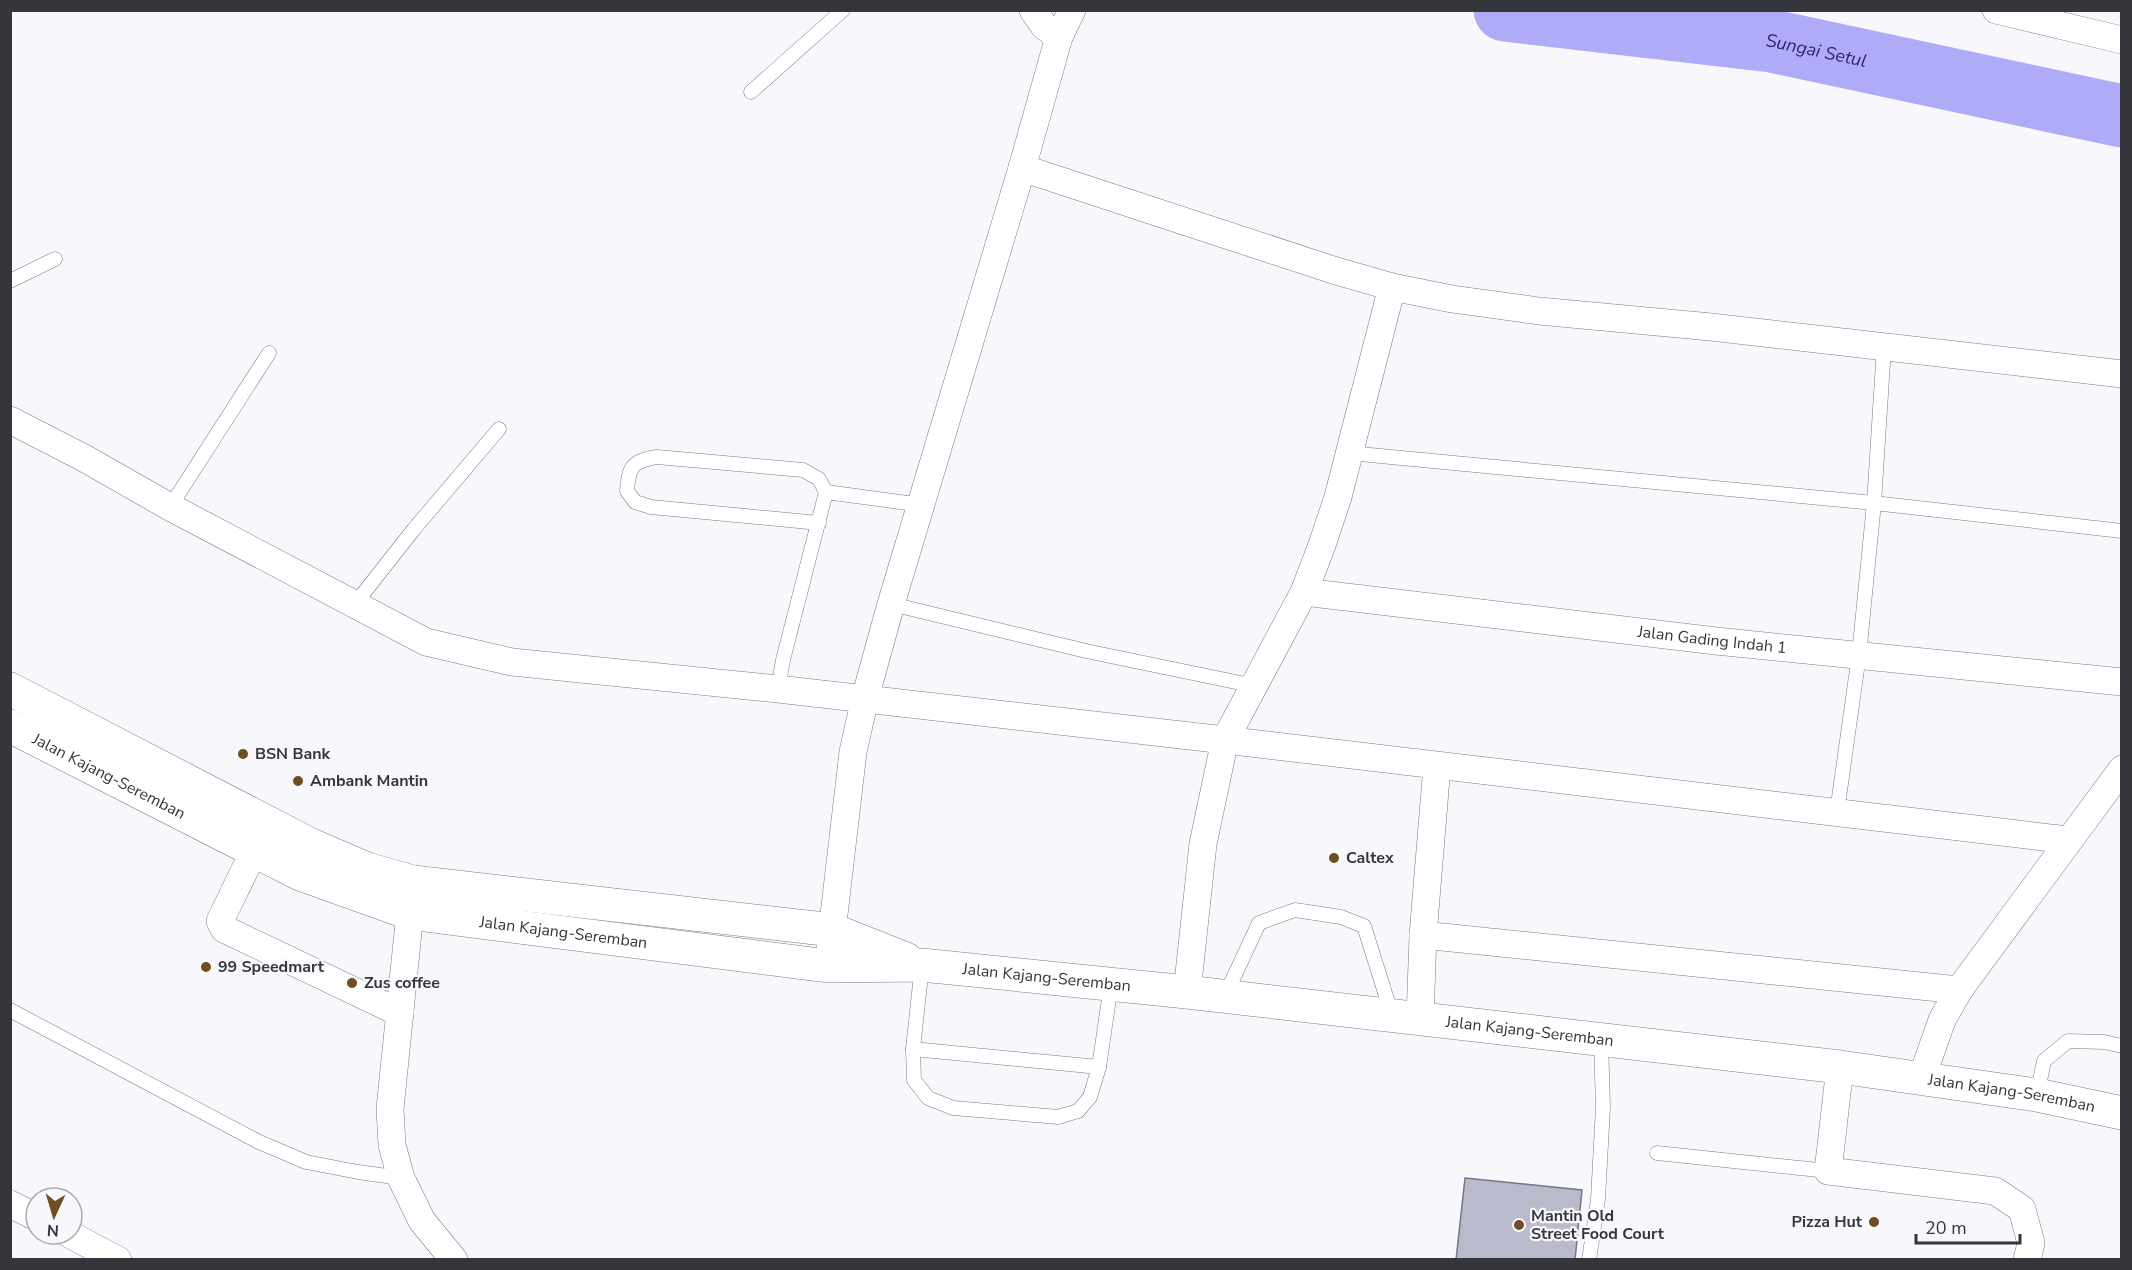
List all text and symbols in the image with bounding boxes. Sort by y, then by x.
water label: Sungai Setul [1764,28,1869,73]
street label: Jalan Gading Indah 1 [1635,621,1788,659]
street label: Jalan Kajang-Seremban [28,728,189,825]
place label: BSN Bank [255,743,331,765]
marker: BSN Bank [236,747,250,761]
place label: Ambank Mantin [310,770,428,792]
marker: Ambank Mantin [291,774,305,788]
place label: Caltex [1346,847,1394,869]
marker: Caltex [1327,851,1341,865]
street label: Jalan Kajang-Seremban [477,911,649,954]
place label: 99 Speedmart [218,956,325,978]
street label: Jalan Kajang-Seremban [961,958,1132,997]
marker: 99 Speedmart [199,960,213,974]
place label: Zus coffee [364,972,440,994]
marker: Zus coffee [345,976,359,990]
street label: Jalan Kajang-Seremban [1444,1011,1615,1052]
street label: Jalan Kajang-Seremban [1926,1069,2097,1118]
north arrow [24,1186,84,1246]
place label: Mantin Old Street Food Court [1531,1205,1665,1245]
scale bar [1916,1207,2020,1245]
place label: Pizza Hut [1792,1211,1863,1233]
marker: Pizza Hut [1867,1215,1881,1229]
text: 20 m [1925,1216,1967,1240]
marker: Mantin Old Street Food Court [1512,1218,1526,1232]
text: N [46,1219,60,1241]

